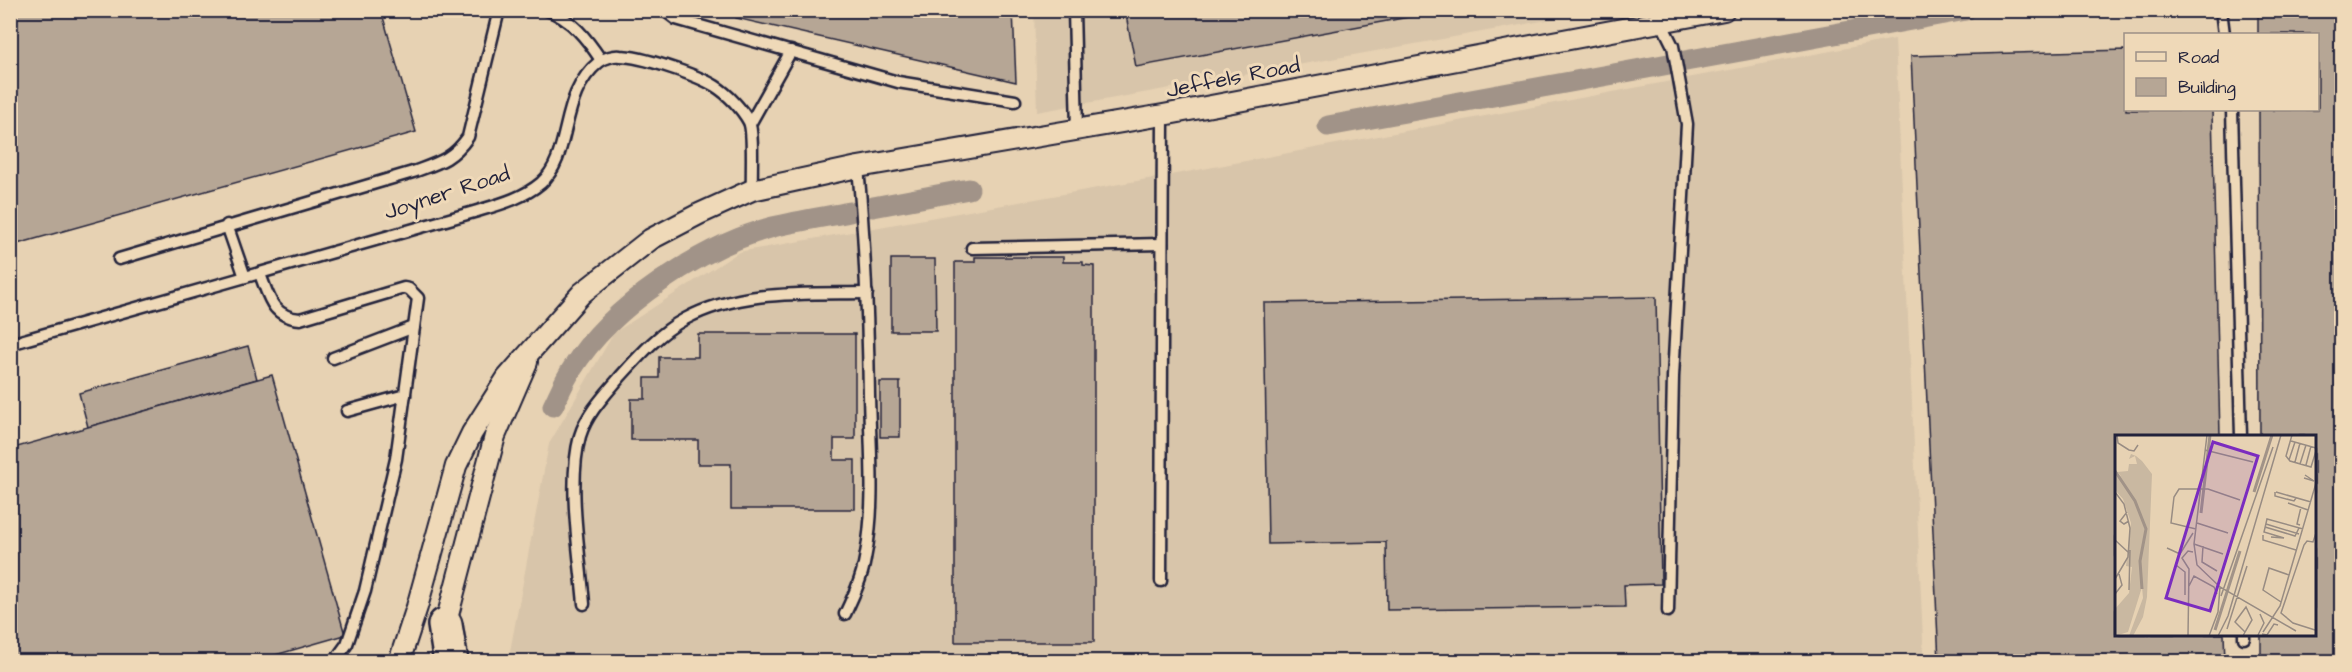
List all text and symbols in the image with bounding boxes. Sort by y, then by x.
legend [2124,33,2319,111]
text: Road [2178,45,2219,70]
street label: Jeffels Road [1164,50,1302,106]
text: Building [2178,75,2236,101]
street label: Joyner Road [380,158,514,229]
inset map [2115,435,2316,636]

